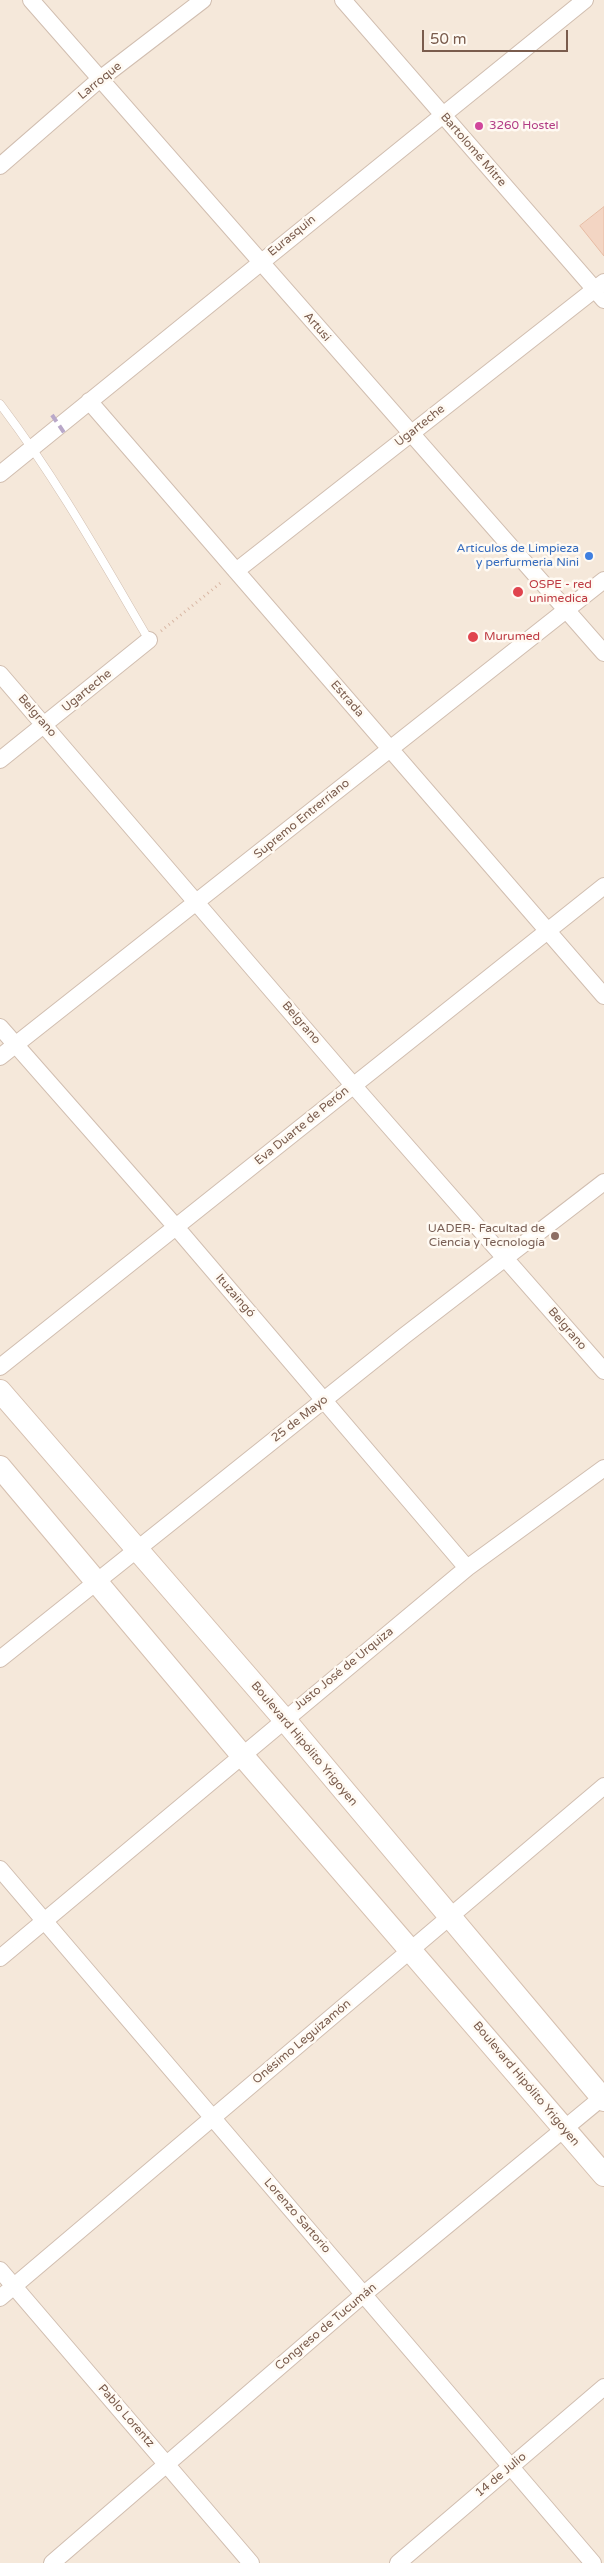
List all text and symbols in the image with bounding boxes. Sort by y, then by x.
scale bar [424,20,570,52]
text: 50 m [430,30,467,48]
street label: Larroque [75,59,125,103]
street label: Bartolomé Mitre [437,110,509,190]
place label: 3260 Hostel [489,119,558,133]
marker: 3260 Hostel [473,120,485,132]
street label: Eurasquín [265,212,319,260]
street label: Artusi [300,309,334,345]
street label: Ugarteche [392,402,448,450]
place label: Articulos de Limpieza y perfurmeria Nini [457,542,579,570]
marker: Articulos de Limpieza y perfurmeria Nini [583,550,595,562]
place label: OSPE - red unimedica [529,578,592,606]
marker: OSPE - red unimedica [511,585,525,599]
marker: Murumed [466,630,480,644]
place label: Murumed [484,630,540,644]
street label: Ugarteche [59,667,115,715]
street label: Estrada [327,678,367,720]
street label: Belgrano [15,692,59,740]
street label: Supremo Entrerriano [251,776,353,862]
street label: Belgrano [279,999,323,1047]
street label: Eva Duarte de Perón [252,1084,352,1168]
place label: UADER- Facultad de Ciencia y Tecnología [428,1222,545,1250]
marker: UADER- Facultad de Ciencia y Tecnología [549,1230,561,1242]
street label: Ituzaingó [212,1271,258,1321]
street label: Belgrano [545,1305,589,1353]
street label: 25 de Mayo [269,1393,331,1445]
street label: Justo José de Urquiza [291,1625,397,1713]
street label: Boulevard Hipólito Yrigoyen [248,1679,360,1809]
street label: Onésimo Leguizamón [250,1997,354,2087]
street label: Boulevard Hipólito Yrigoyen [470,2019,582,2149]
street label: Lorenzo Sartorio [261,2176,333,2256]
street label: Congreso de Tucumán [272,2280,380,2374]
street label: Pablo Lorentz [95,2382,157,2450]
street label: 14 de Julio [473,2450,529,2500]

